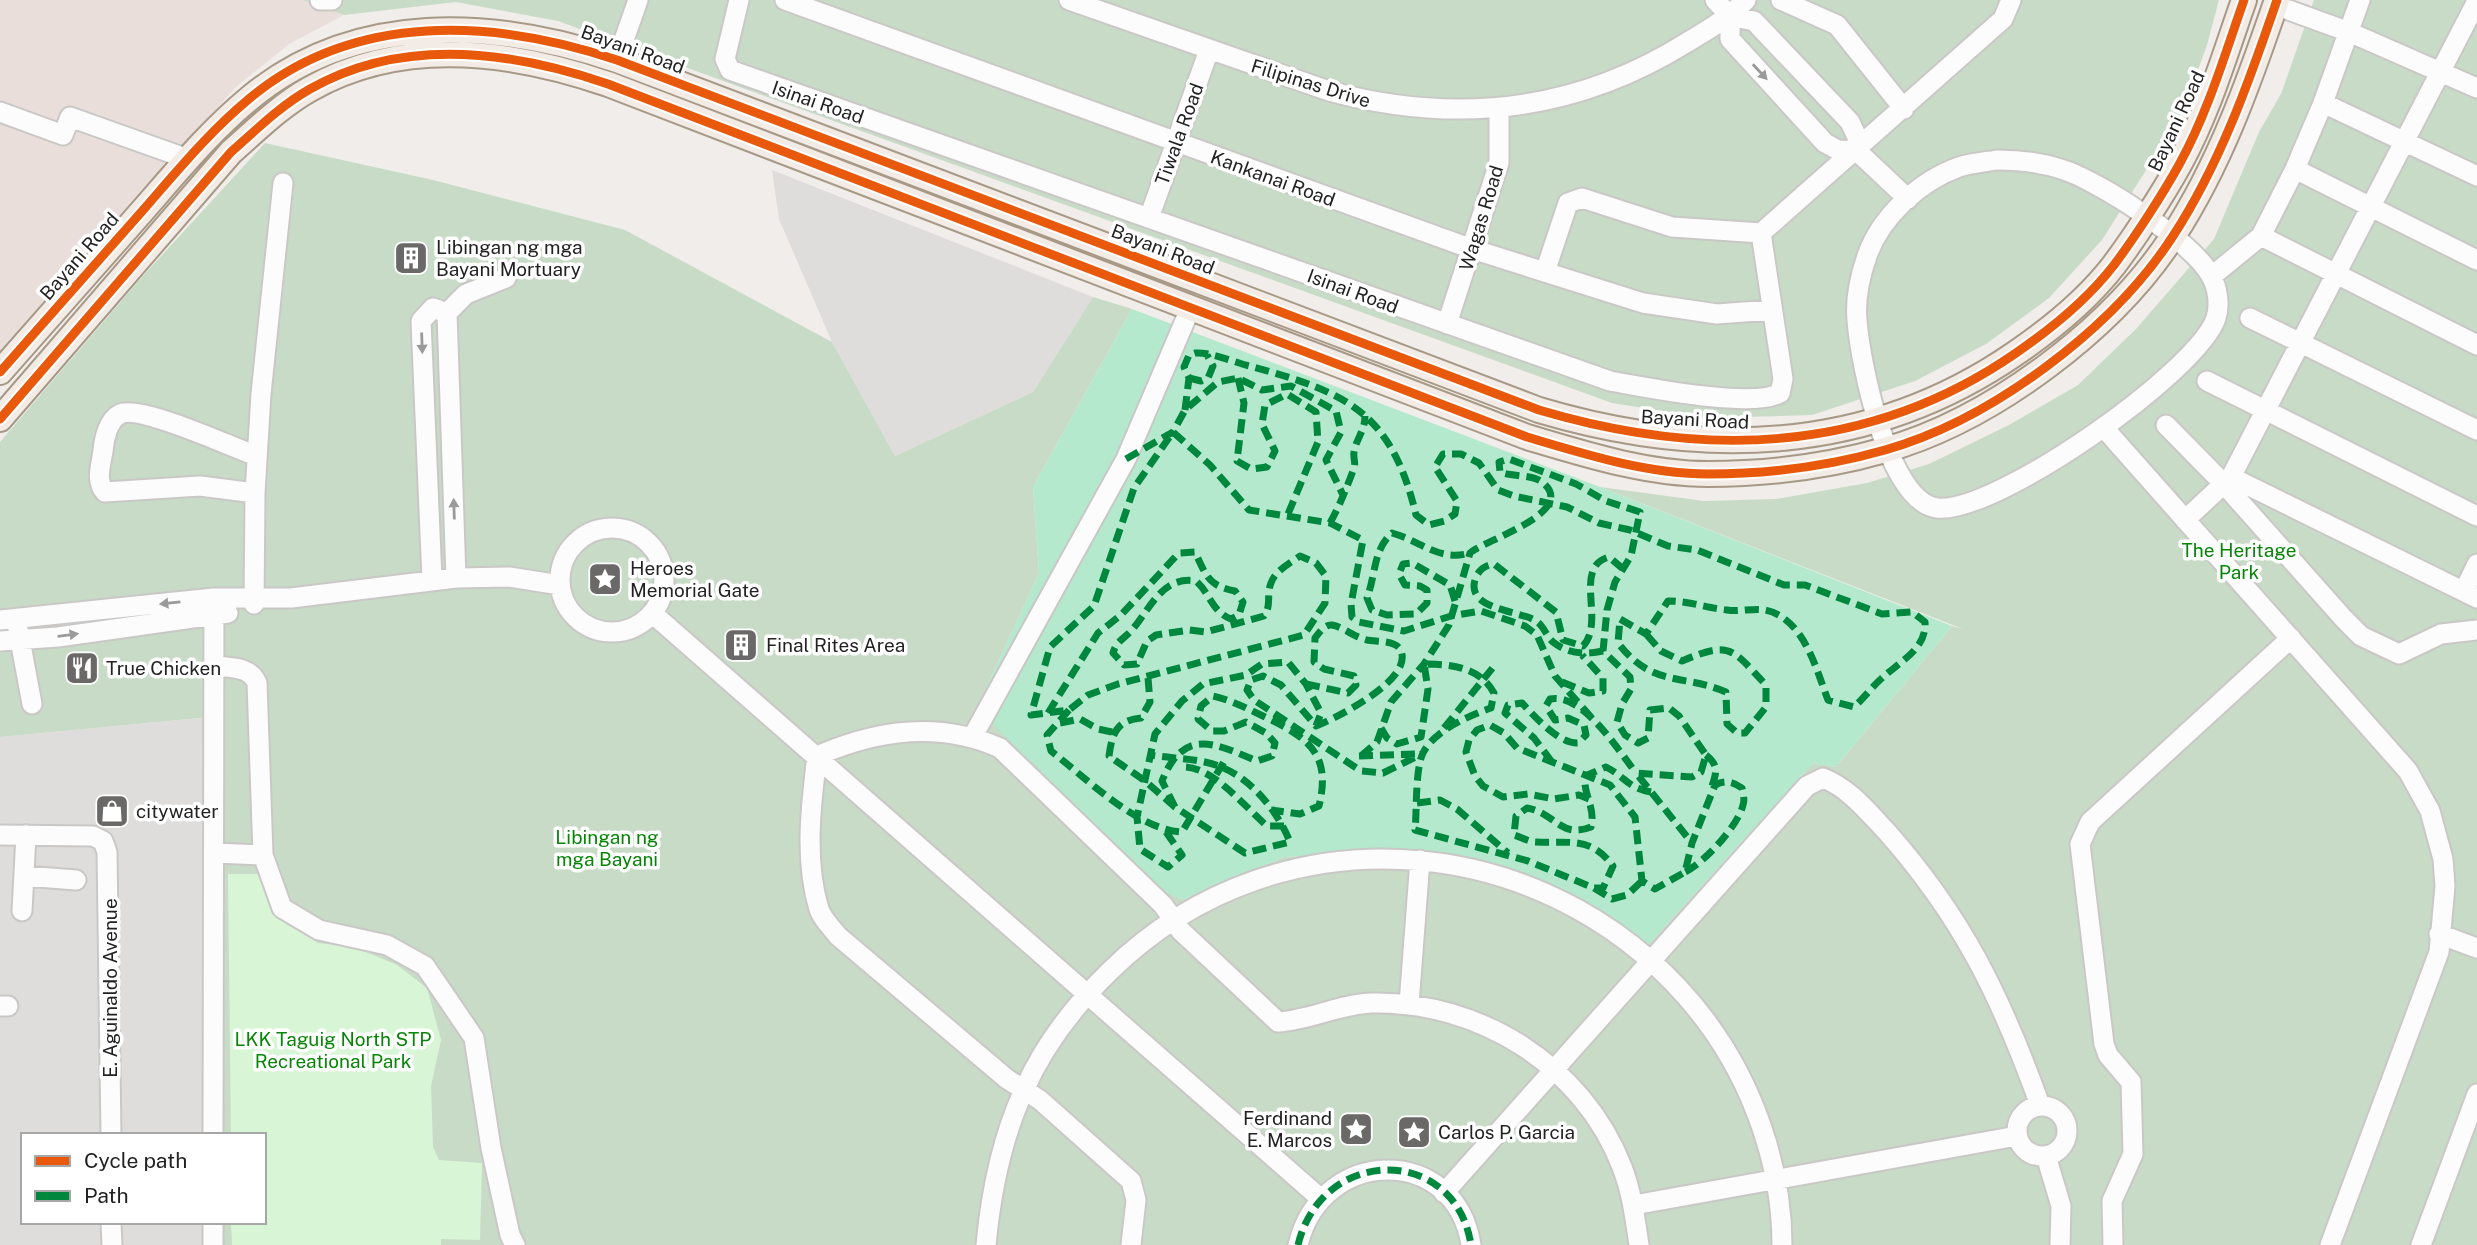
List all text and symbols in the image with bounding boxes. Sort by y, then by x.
street label: Bayani Road [578,20,688,78]
street label: Filipinas Drive [1249,54,1373,112]
one-way arrow [1751,63,1767,80]
street label: Bayani Road [2143,67,2209,175]
street label: Isinai Road [769,76,867,128]
street label: Tiwala Road [1150,80,1208,188]
street label: Kankanai Road [1208,145,1338,211]
street label: Wagas Road [1455,163,1507,273]
street label: Bayani Road [35,208,123,304]
street label: Bayani Road [1108,219,1218,279]
place label: Libingan ng mga Bayani Mortuary [436,236,582,280]
building icon: Libingan ng mga Bayani Mortuary [392,239,430,277]
street label: Isinai Road [1304,264,1402,318]
one-way arrow [417,333,428,355]
street label: Bayani Road [1640,405,1750,433]
one-way arrow [448,498,459,520]
park label: The Heritage Park [2182,539,2296,583]
place label: Heroes Memorial Gate [630,557,760,601]
place icon: Heroes Memorial Gate [586,560,624,598]
one-way arrow [159,598,181,609]
building icon: Final Rites Area [722,626,760,664]
one-way arrow [57,630,79,641]
place label: Final Rites Area [766,634,905,656]
restaurant icon: True Chicken [63,649,101,687]
place label: True Chicken [106,657,221,679]
shop icon: citywater [93,792,131,830]
place label: citywater [136,800,219,822]
park label: Libingan ng mga Bayani [555,826,659,870]
street label: E. Aguinaldo Avenue [99,898,121,1078]
park label: LKK Taguig North STP Recreational Park [235,1028,431,1072]
place label: Ferdinand E. Marcos [1243,1107,1332,1151]
place icon: Ferdinand E. Marcos [1337,1110,1375,1148]
place icon: Carlos P. Garcia [1395,1113,1433,1151]
place label: Carlos P. Garcia [1438,1121,1575,1143]
legend [21,1133,266,1224]
text: Cycle path [84,1148,187,1173]
text: Path [84,1183,129,1208]

